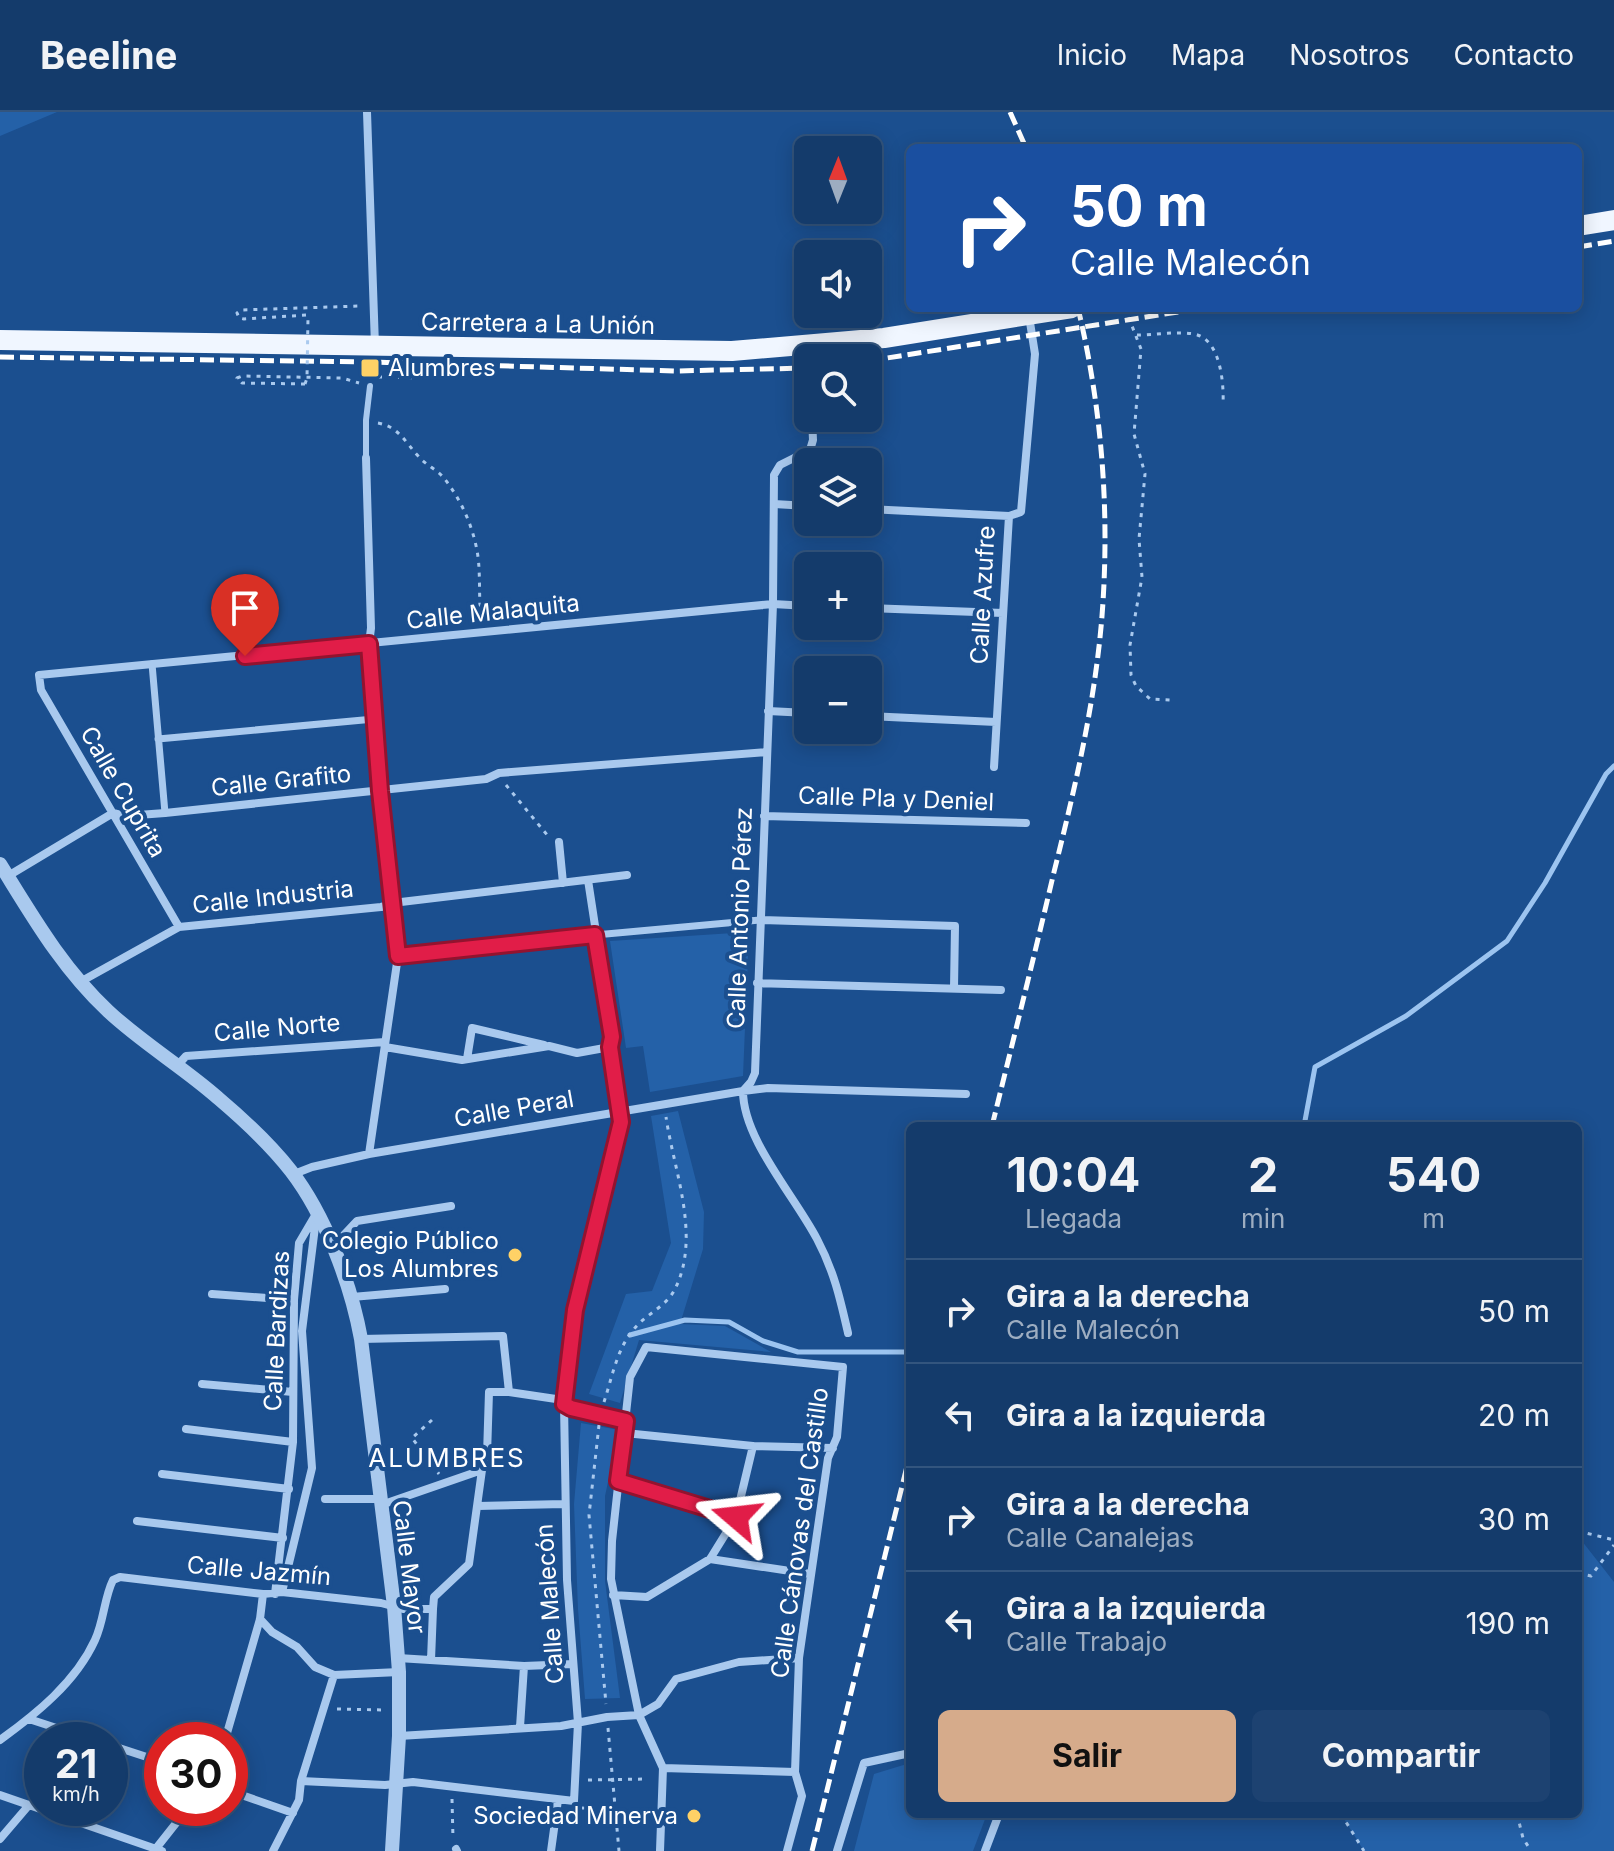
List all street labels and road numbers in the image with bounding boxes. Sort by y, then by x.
street label: Carretera a La Unión [421,307,655,340]
street label: Calle Azufre [964,525,1001,665]
street label: Calle Malaquita [405,588,581,635]
street label: Calle Cuprita [74,721,173,862]
street label: Calle Grafito [210,759,352,802]
street label: Calle Pla y Deniel [798,781,995,816]
street label: Calle Antonio Pérez [721,807,758,1029]
street label: Calle Industria [191,874,355,919]
street label: Calle Norte [212,1008,341,1047]
street label: Calle Peral [452,1084,576,1133]
street label: Calle Bardizas [258,1250,295,1412]
street label: Calle Cánovas del Castillo [765,1386,834,1680]
street label: Calle Mayor [387,1498,432,1636]
street label: Calle Malecón [529,1523,570,1685]
street label: Calle Jazmín [186,1550,332,1591]

